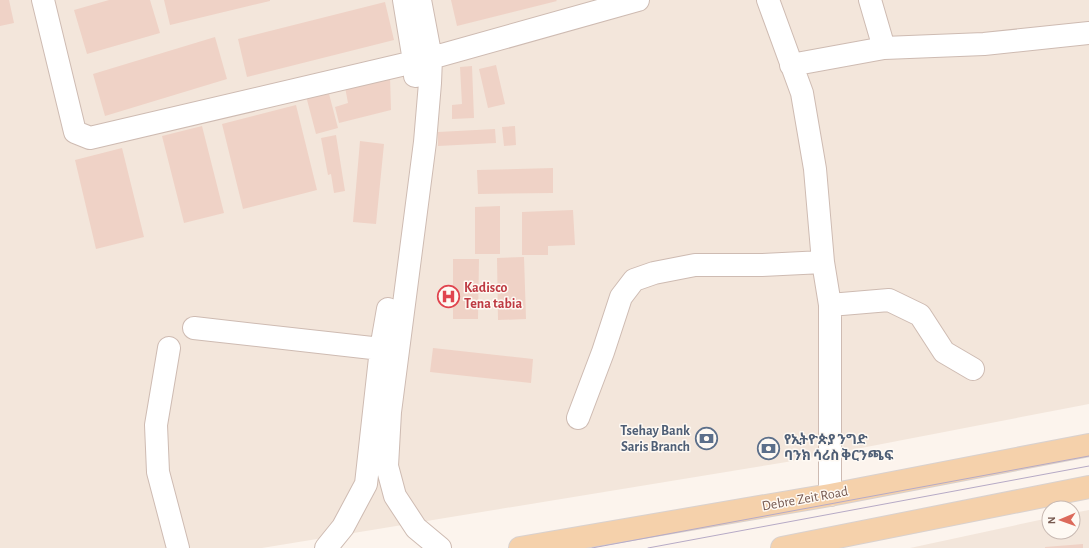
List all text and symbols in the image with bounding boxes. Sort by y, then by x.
place label: Kadisco Tena tabia [464,281,522,311]
hospital icon: Kadisco Tena tabia [436,283,462,309]
place label: Tsehay Bank Saris Branch [620,424,690,454]
bank icon: Tsehay Bank Saris Branch [693,426,719,452]
place label: የኢትዮጵያ ንግድ ባንክ ሳሪስ ቅርንጫፍ [784,432,894,463]
bank icon: የኢትዮጵያ ንግድ ባንክ ሳሪስ ቅርንጫፍ [756,435,782,461]
street label: Debre Zeit Road [761,485,849,513]
north arrow [1041,500,1081,540]
text: N [1046,516,1057,524]

